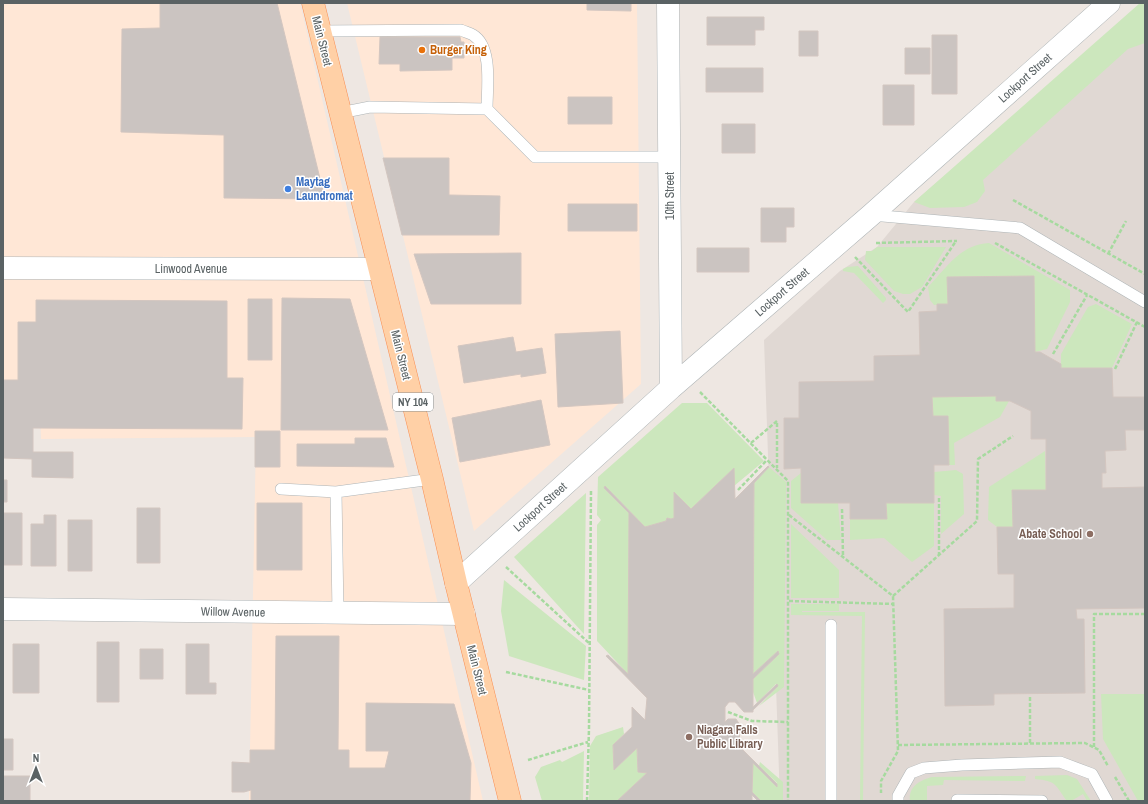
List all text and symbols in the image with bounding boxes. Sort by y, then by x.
street label: Main Street [308,14,336,68]
place label: Burger King [430,42,487,58]
marker: Burger King [417,45,427,55]
street label: Lockport Street [995,50,1055,106]
street label: 10th Street [662,172,678,220]
place label: Maytag Laundromat [296,174,354,204]
marker: Maytag Laundromat [283,184,293,194]
street label: Linwood Avenue [155,261,227,277]
street label: Lockport Street [752,264,813,320]
street label: Main Street [387,328,415,382]
road number: NY 104 [393,393,433,411]
street label: Lockport Street [510,479,570,535]
place label: Abate School [1019,526,1082,542]
marker: Abate School [1085,529,1095,539]
street label: Willow Avenue [201,603,265,621]
street label: Main Street [463,643,491,697]
place label: Niagara Falls Public Library [697,722,763,752]
marker: Niagara Falls Public Library [684,732,694,742]
north arrow [16,748,56,788]
text: N [33,751,39,765]

